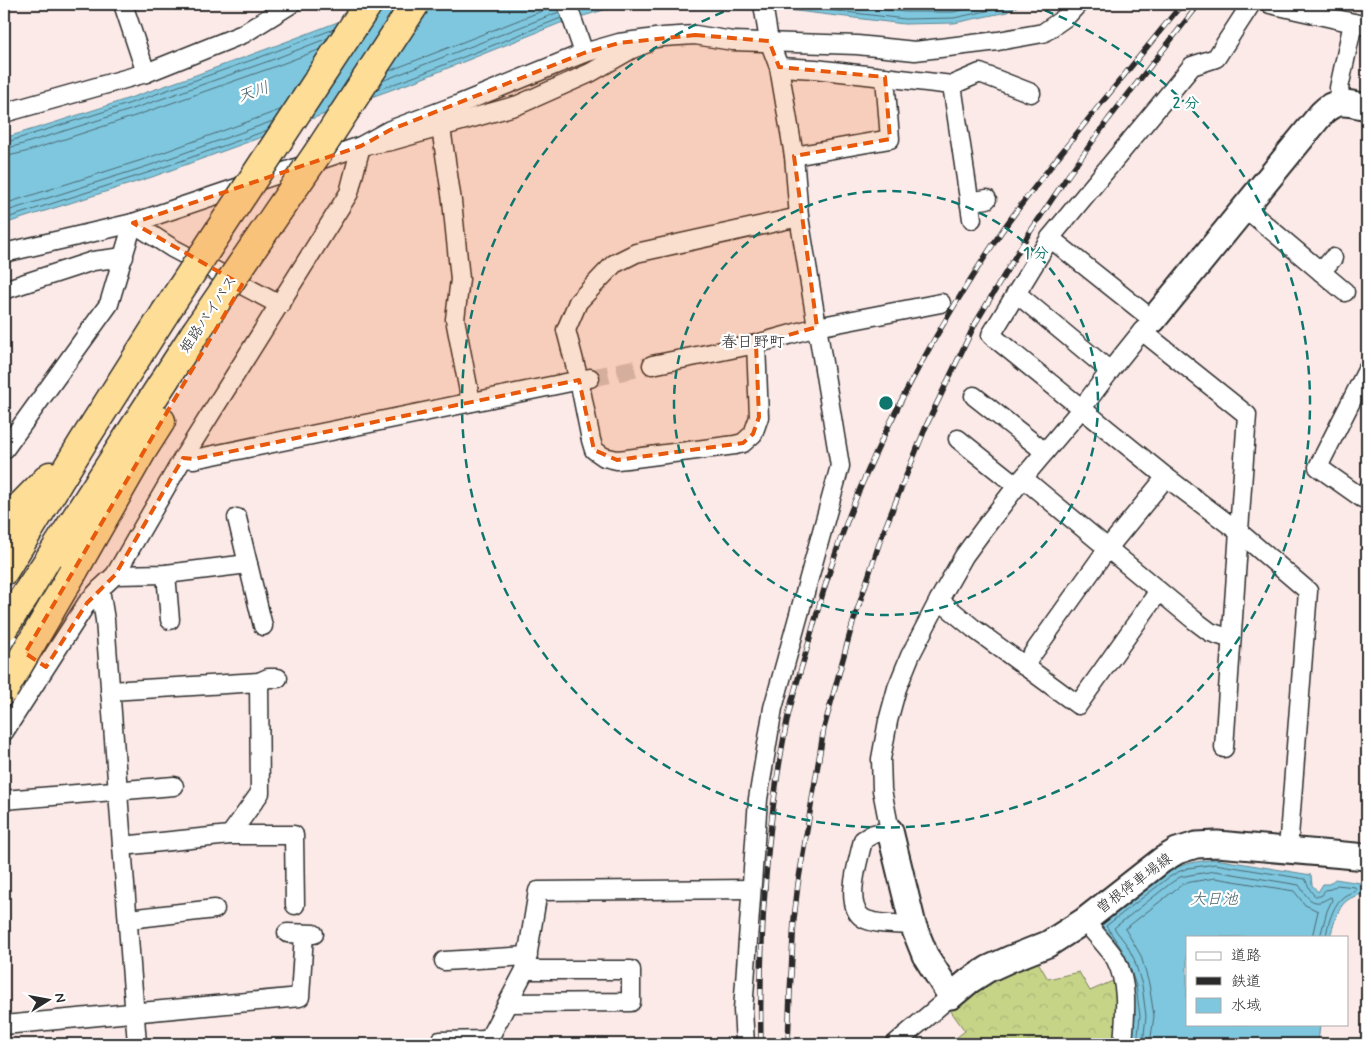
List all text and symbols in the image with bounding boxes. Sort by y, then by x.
water label: 天川 [235,77,272,108]
text: 2 分 [1173,94,1199,114]
text: 1 分 [1023,244,1049,264]
street label: 姫路バイパス [175,272,242,357]
district label: 春日野町 [721,332,785,353]
centre of rings [877,394,895,412]
street label: 曽根停車場線 [1093,849,1177,919]
water label: 大日池 [1190,889,1239,910]
legend [1186,936,1348,1026]
text: 道路 [1231,946,1261,966]
text: 鉄道 [1231,972,1261,992]
north arrow [22,976,72,1026]
text: N [50,991,70,1004]
text: 水域 [1231,996,1261,1016]

